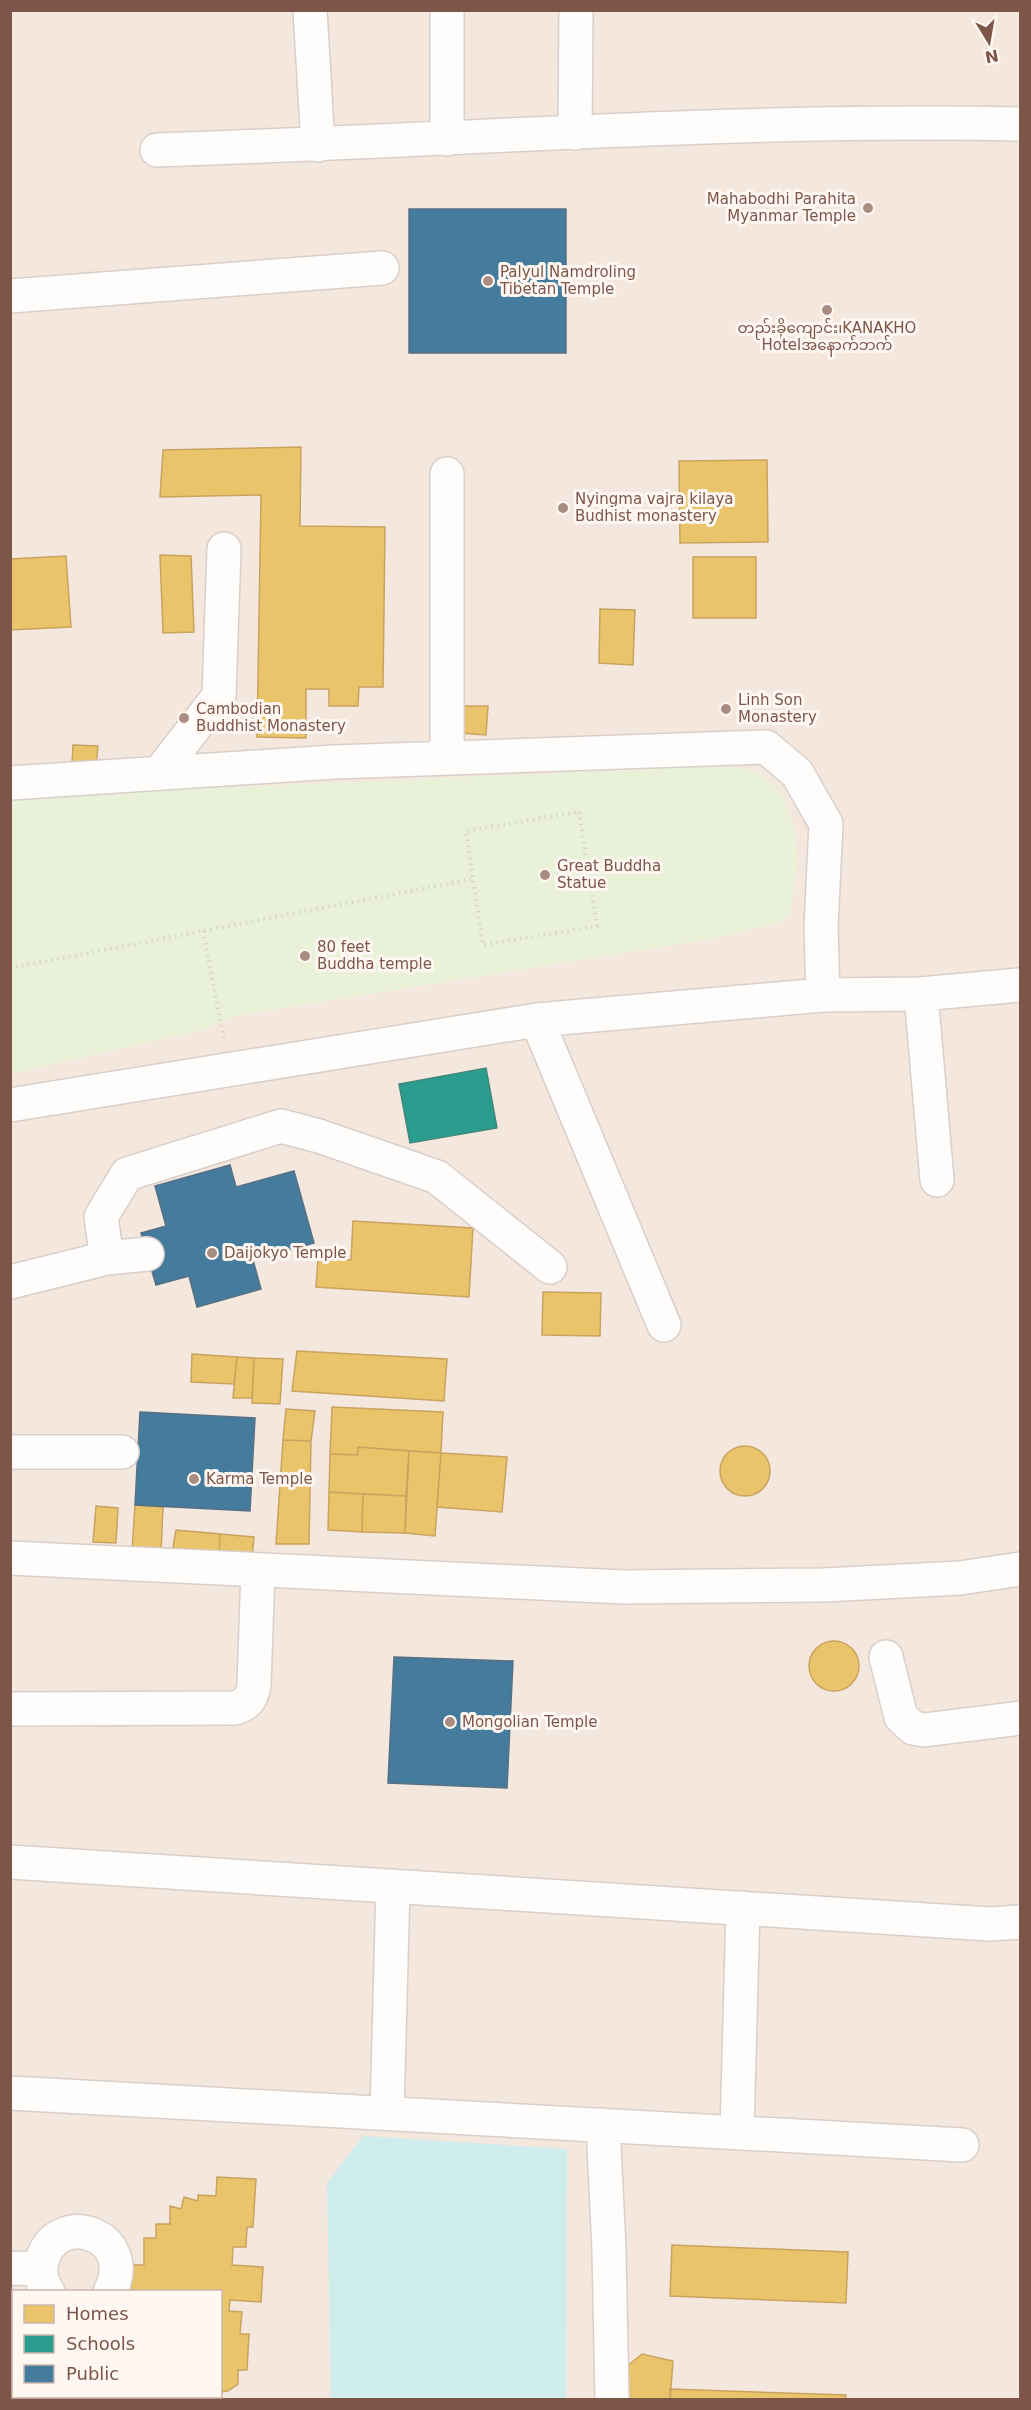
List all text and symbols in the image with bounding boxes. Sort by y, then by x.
north arrow [959,12,1019,72]
text: N [983,46,1000,67]
place label: Mahabodhi Parahita Myanmar Temple [707,190,856,225]
marker: Mahabodhi Parahita Myanmar Temple [861,201,875,215]
place label: Palyul Namdroling Tibetan Temple [499,263,636,298]
marker: Palyul Namdroling Tibetan Temple [481,274,495,288]
marker: တည်းခိုကျောင်း၊KANAKHO Hotelအနောက်ဘက် [820,303,834,317]
place label: တည်းခိုကျောင်း၊KANAKHO Hotelအနောက်ဘက် [738,318,916,357]
place label: Nyingma vajra kilaya Budhist monastery [575,490,734,525]
marker: Nyingma vajra kilaya Budhist monastery [556,501,570,515]
place label: Linh Son Monastery [738,691,817,726]
place label: Cambodian Buddhist Monastery [196,700,346,735]
marker: Linh Son Monastery [719,702,733,716]
marker: Cambodian Buddhist Monastery [177,711,191,725]
place label: Great Buddha Statue [557,857,661,892]
marker: Great Buddha Statue [538,868,552,882]
place label: 80 feet Buddha temple [317,938,432,973]
marker: 80 feet Buddha temple [298,949,312,963]
place label: Daijokyo Temple [224,1244,347,1262]
marker: Daijokyo Temple [205,1246,219,1260]
place label: Karma Temple [206,1470,313,1488]
marker: Karma Temple [187,1472,201,1486]
place label: Mongolian Temple [462,1713,598,1731]
marker: Mongolian Temple [443,1715,457,1729]
legend [12,2290,222,2398]
text: Homes [66,2303,129,2324]
text: Schools [66,2333,135,2354]
text: Public [66,2363,119,2384]

